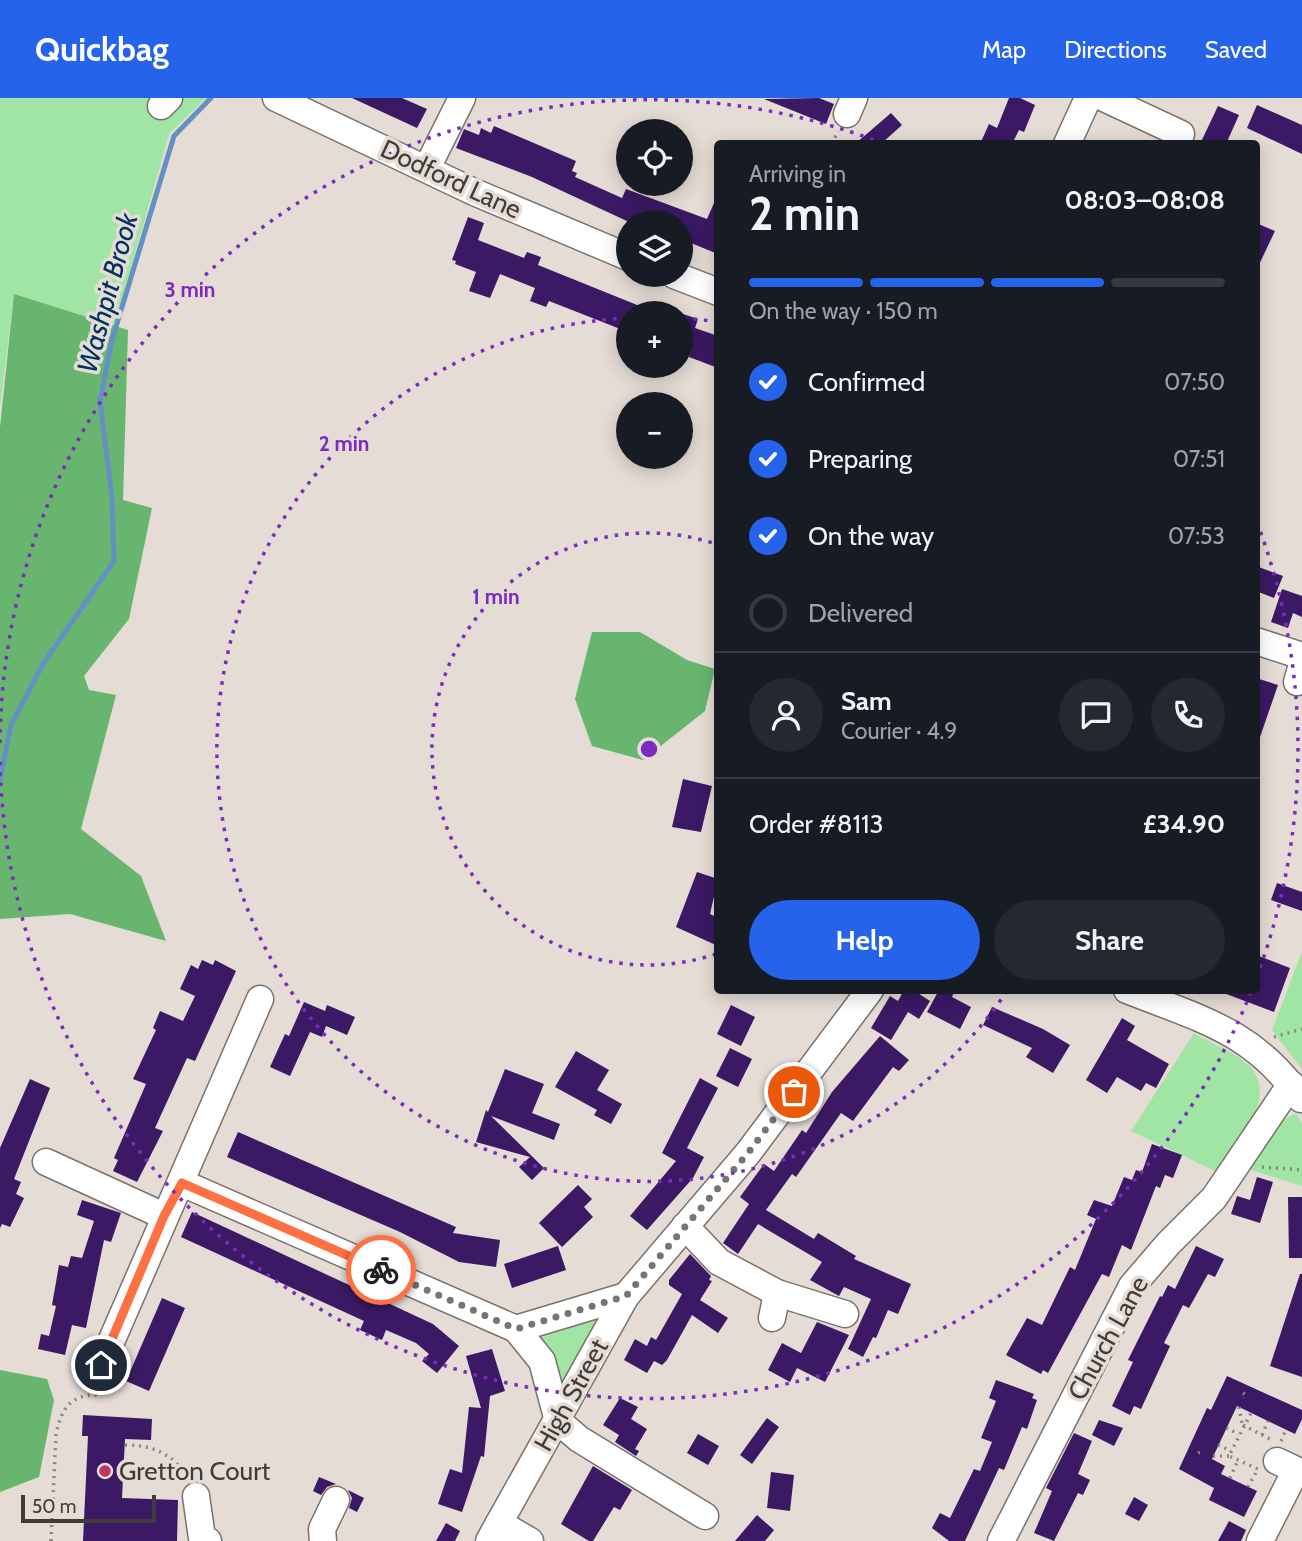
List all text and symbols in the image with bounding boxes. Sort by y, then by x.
text: Quickbag [35,29,169,69]
text: Map [982,35,1026,64]
text: Directions [1064,35,1167,64]
text: Saved [1205,35,1267,64]
map controls [616,119,693,469]
button: locate [616,119,693,196]
street label: Dodford Lane [376,132,526,226]
text: Arriving in [749,160,846,188]
text: 08:03–08:08 [1065,184,1225,216]
text: 2 min [749,186,860,242]
water label: Washpit Brook [69,209,145,377]
button: layers [616,210,693,287]
text: 3 min [165,277,215,302]
text: On the way · 150 m [749,297,938,325]
button: + [616,301,693,378]
icon: check [749,363,787,401]
text: Confirmed [808,366,925,398]
text: 07:50 [1164,368,1225,396]
button: − [616,392,693,469]
text: 2 min [319,431,369,456]
icon: check [749,440,787,478]
text: Preparing [808,443,912,475]
text: 07:51 [1173,445,1225,473]
icon: check [749,517,787,555]
text: On the way [808,520,934,552]
text: 07:53 [1168,522,1225,550]
text: 1 min [472,584,520,609]
text: Delivered [808,597,913,629]
button: person [749,678,823,752]
button: chat [1059,678,1133,752]
button: phone [1151,678,1225,752]
text: Sam [841,685,892,717]
text: Courier · 4.9 [841,717,957,745]
centre of rings [637,737,661,761]
text: Order #8113 [749,808,884,840]
text: £34.90 [1143,808,1225,840]
button: Help [749,900,980,980]
button: Share [994,900,1225,980]
pin [764,1062,824,1122]
icon: bag [775,1073,813,1111]
courier [346,1235,416,1305]
icon: bike [362,1251,400,1289]
street label: Church Lane [1061,1270,1155,1406]
street label: High Street [527,1333,615,1457]
pin [71,1335,131,1395]
icon: home [82,1346,120,1384]
place label: Gretton Court [119,1455,270,1487]
marker: Gretton Court [97,1463,113,1479]
scale bar [21,1492,156,1524]
text: 50 m [32,1495,76,1518]

